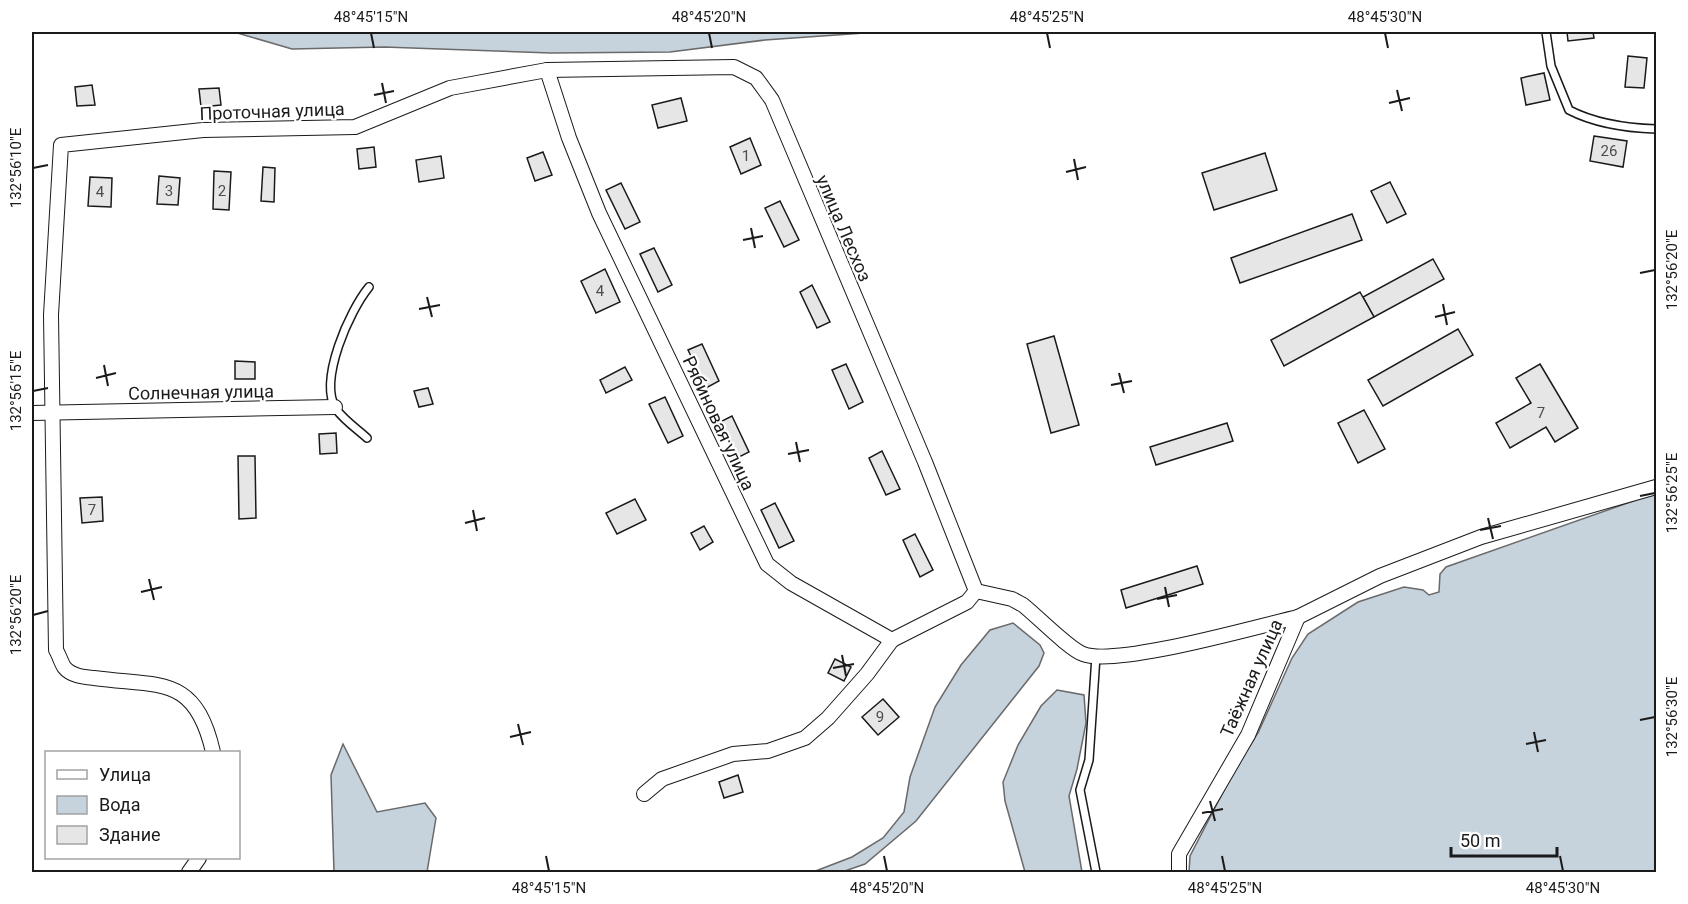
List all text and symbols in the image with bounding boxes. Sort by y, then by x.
text: 48°45'15"N [334,8,408,26]
text: 48°45'20"N [672,8,746,26]
text: 48°45'25"N [1010,8,1084,26]
text: 48°45'30"N [1348,8,1422,26]
street label: Проточная улица [199,98,345,124]
text: 132°56'10"E [7,127,25,208]
house number: 26 [1601,142,1617,160]
house number: 1 [742,147,750,165]
street label: улица Лесхоз [812,172,876,284]
house number: 3 [165,182,173,200]
house number: 2 [218,182,226,200]
house number: 4 [96,183,105,201]
text: 132°56'20"E [1663,229,1681,310]
house number: 4 [596,282,605,300]
text: 132°56'15"E [7,350,25,431]
street label: Рябиновая улица [679,352,759,494]
street label: Солнечная улица [128,380,274,404]
house number: 7 [1537,404,1545,422]
text: 132°56'25"E [1663,452,1681,533]
house number: 7 [88,501,96,519]
text: 132°56'20"E [7,574,25,655]
street label: Таёжная улица [1216,616,1286,740]
text: 132°56'30"E [1663,676,1681,757]
house number: 9 [876,708,884,726]
legend [45,751,240,859]
text: Улица [99,764,151,785]
text: Вода [99,794,141,815]
scale bar [1451,820,1558,858]
text: Здание [99,824,161,845]
text: 50 m [1460,830,1500,851]
text: 48°45'15"N [512,879,586,897]
text: 48°45'20"N [850,879,924,897]
text: 48°45'25"N [1188,879,1262,897]
text: 48°45'30"N [1526,879,1600,897]

